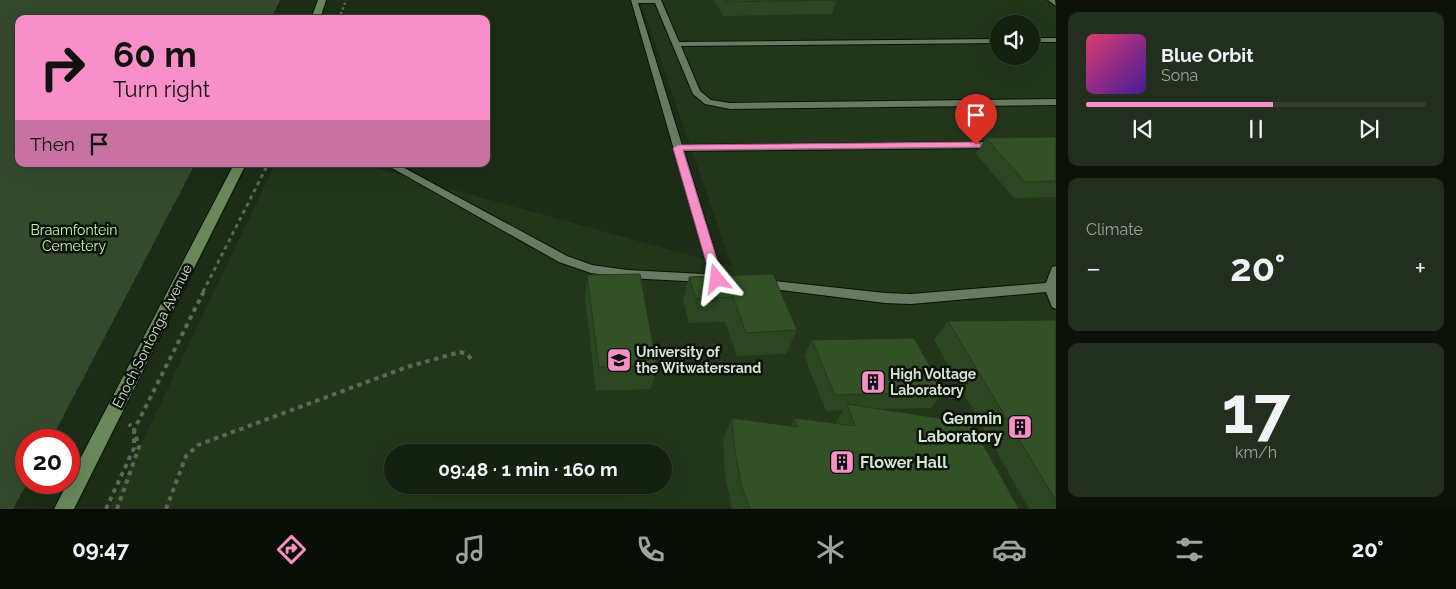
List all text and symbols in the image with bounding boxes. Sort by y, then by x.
map controls [990,15,1040,65]
button: sound [990,15,1040,65]
text: 60 m [113,34,197,75]
icon: right [30,35,95,100]
text: Blue Orbit [1161,44,1253,66]
text: Sona [1161,66,1198,85]
text: Turn right [113,76,210,102]
pin [955,94,997,145]
icon: arrive [962,101,990,129]
icon: previous [1129,115,1157,143]
icon: pause [1242,115,1270,143]
icon: next [1355,115,1383,143]
icon: arrive [85,130,113,158]
text: Then [30,133,75,155]
text: Climate [1086,220,1143,239]
park label: Braamfontein Cemetery [30,222,118,254]
text: 20° [1230,245,1285,290]
position arrow [690,252,742,304]
text: − [1086,252,1101,285]
text: + [1414,252,1426,285]
street label: Enoch Sontonga Avenue [109,262,195,410]
place label: University of the Witwatersrand [636,344,761,376]
school or university icon: University of the Witwatersrand [606,347,632,373]
place label: High Voltage Laboratory [890,366,977,398]
building icon: High Voltage Laboratory [860,369,886,395]
text: 17 [1222,372,1290,448]
place label: Genmin Laboratory [918,409,1002,446]
building icon: Genmin Laboratory [1007,414,1033,440]
speed limit sign: 20 [15,429,80,494]
text: km/h [1235,443,1277,462]
building icon: Flower Hall [829,449,855,475]
place label: Flower Hall [860,453,948,472]
text: 09:48 · 1 min · 160 m [438,458,618,480]
icon: directions [274,532,309,567]
icon: music [453,532,488,567]
icon: phone [633,532,668,567]
icon: climate [813,532,848,567]
icon: car [992,532,1027,567]
icon: filters [1172,532,1207,567]
text: 09:47 [72,536,129,562]
text: 20° [1352,536,1384,562]

